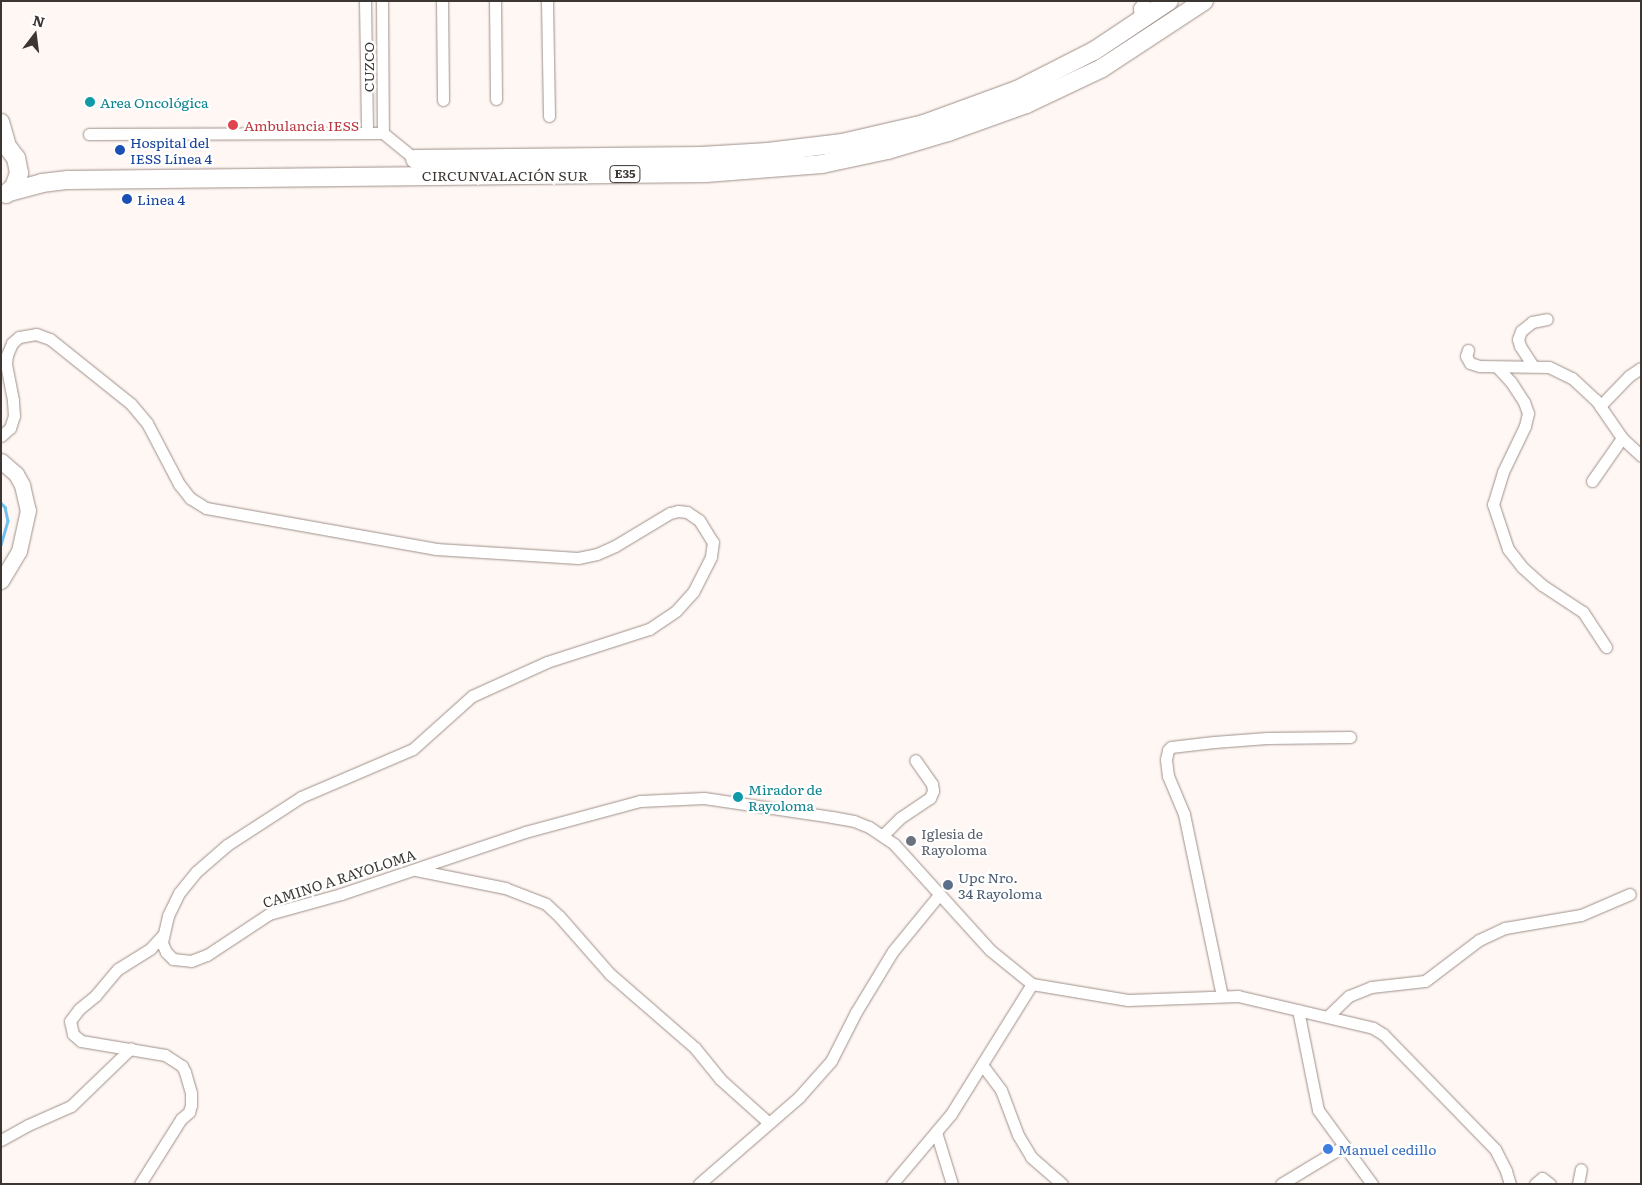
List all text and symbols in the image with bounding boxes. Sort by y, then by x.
text: N [31,9,47,32]
north arrow [10,10,60,60]
street label: CUZCO [360,42,376,92]
place label: Area Oncológica [100,94,209,110]
marker: Area Oncológica [84,96,96,108]
place label: Ambulancia IESS [244,117,359,133]
marker: Ambulancia IESS [226,118,240,132]
place label: Hospital del IESS Línea 4 [130,134,212,166]
marker: Hospital del IESS Línea 4 [114,144,126,156]
road number: E35 [609,164,641,183]
street label: CIRCUNVALACIÓN SUR [422,167,588,183]
place label: Linea 4 [137,191,185,207]
marker: Linea 4 [121,193,133,205]
place label: Mirador de Rayoloma [748,781,822,814]
marker: Mirador de Rayoloma [732,791,744,803]
place label: Iglesia de Rayoloma [921,825,987,858]
marker: Iglesia de Rayoloma [905,835,917,847]
street label: CAMINO A RAYOLOMA [260,845,418,911]
place label: Upc Nro. 34 Rayoloma [958,869,1042,902]
marker: Upc Nro. 34 Rayoloma [942,879,954,891]
place label: Manuel cedillo [1338,1141,1436,1157]
marker: Manuel cedillo [1322,1143,1334,1155]

